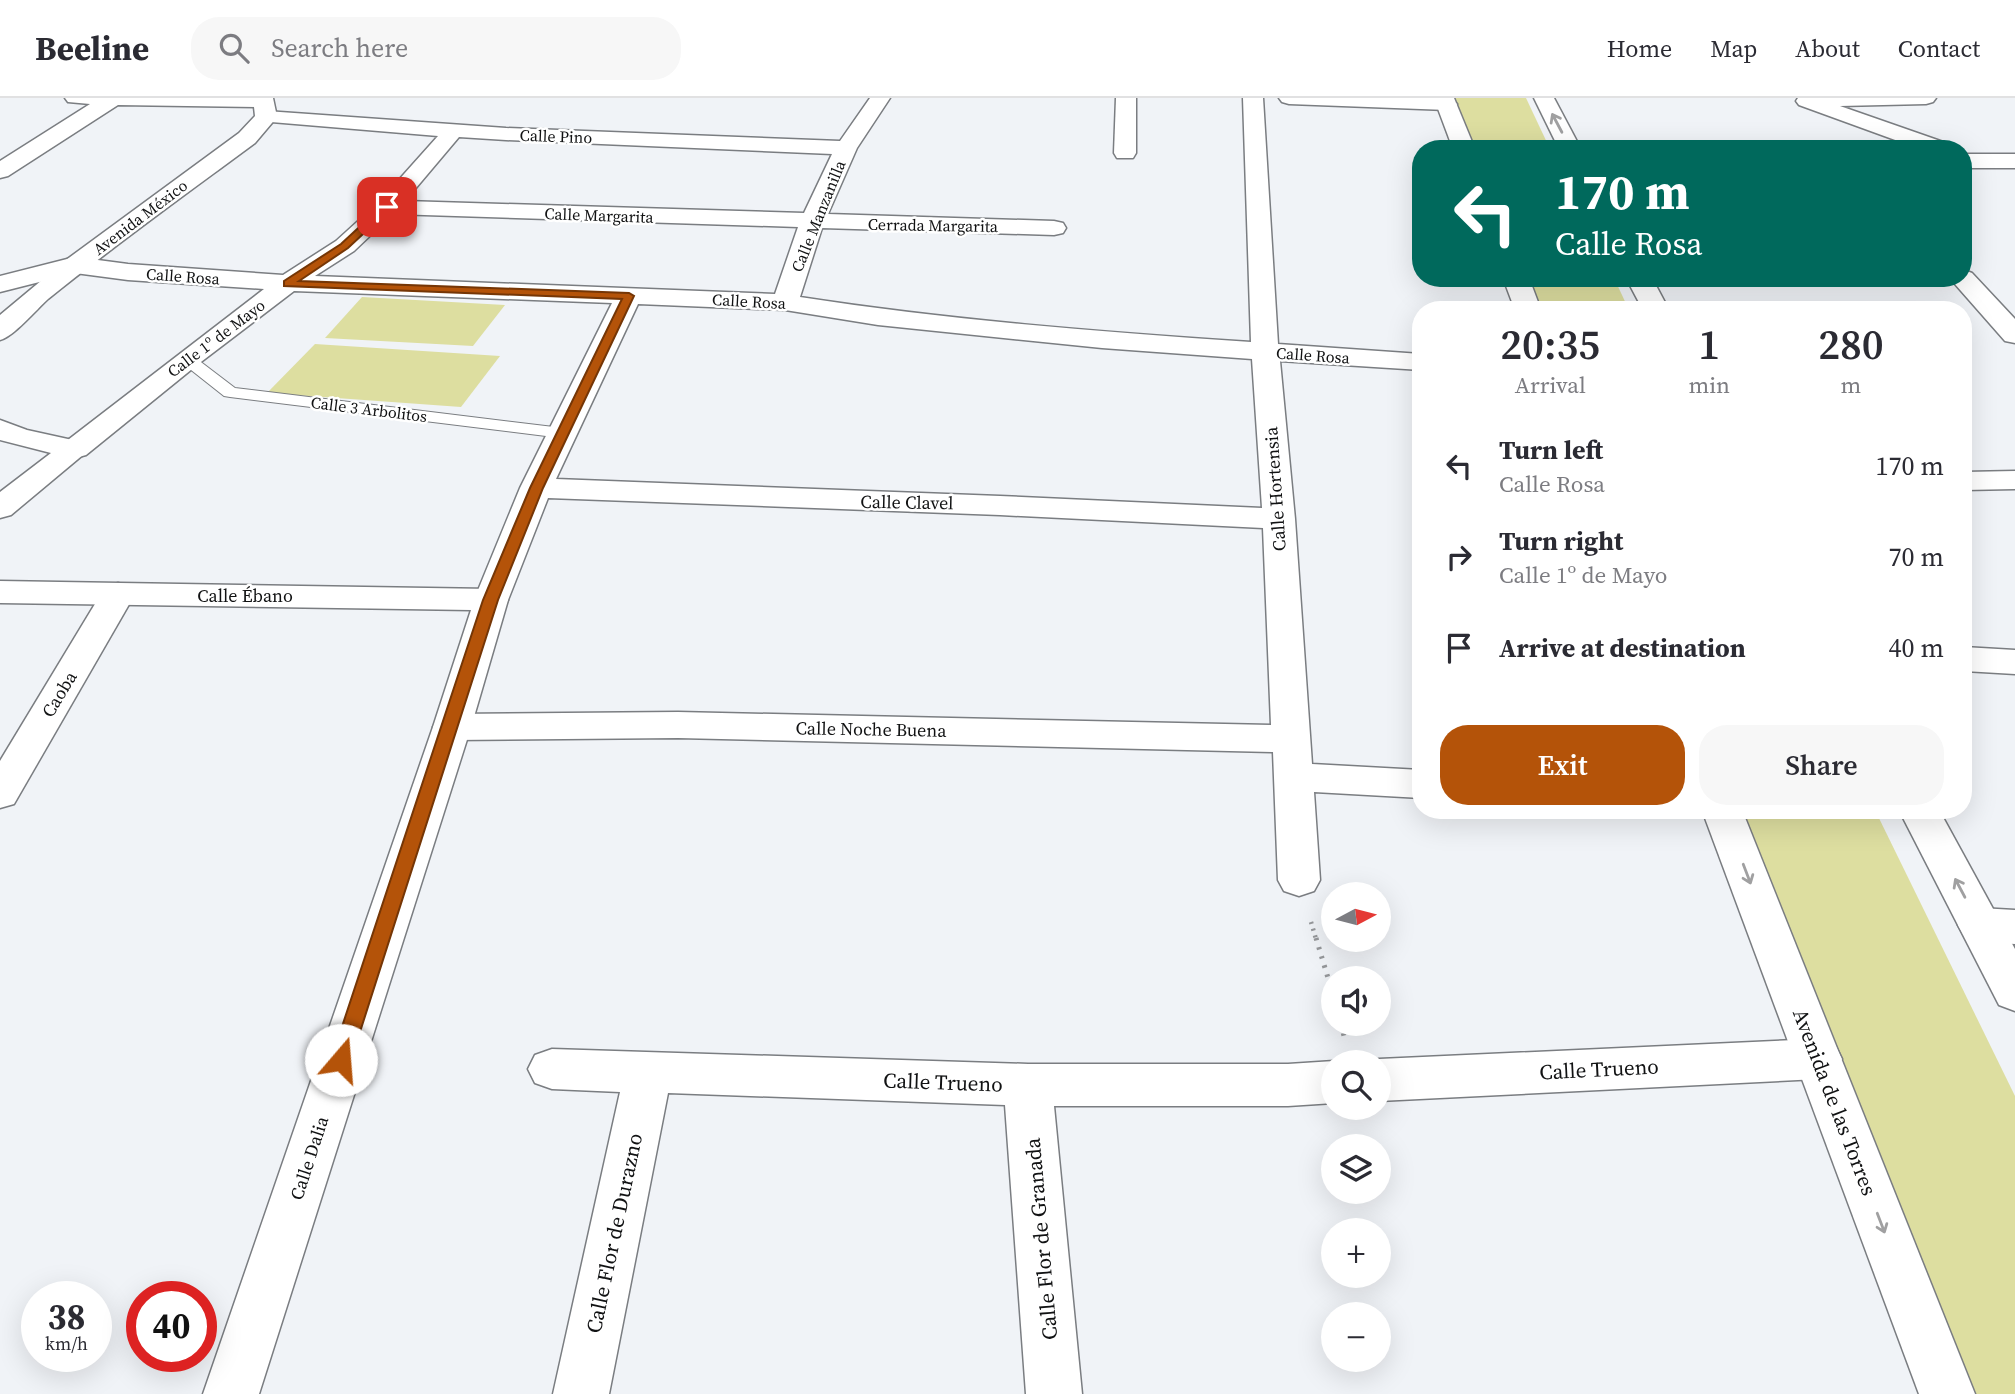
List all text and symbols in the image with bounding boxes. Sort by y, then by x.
search box [191,17,681,80]
text: Beeline [35,26,149,71]
icon: search [215,29,253,67]
text: Search here [271,30,408,66]
text: Home [1607,32,1672,65]
text: Map [1710,32,1757,65]
text: About [1795,32,1860,65]
text: Contact [1898,32,1980,65]
one-way arrow [1550,114,1564,134]
street label: Calle Pino [519,124,593,148]
street label: Calle Manzanilla [786,156,851,275]
text: 170 m [1555,158,1690,225]
icon: left [1440,168,1531,259]
street label: Avenida México [88,174,192,260]
pin [357,177,417,237]
icon: arrive [368,188,406,226]
street label: Calle Margarita [544,202,655,228]
street label: Cerrada Margarita [868,213,999,237]
text: Calle Rosa [1555,222,1703,266]
street label: Calle Rosa [145,262,221,290]
street label: Calle Rosa [712,288,787,314]
street label: Calle 1º de Mayo [163,294,270,382]
text: 20:35 [1500,315,1600,373]
text: 1 [1698,315,1720,373]
text: 280 [1818,315,1884,373]
street label: Calle Rosa [1275,341,1351,369]
text: Arrival [1515,369,1586,401]
text: min [1688,369,1730,401]
text: m [1841,369,1861,401]
street label: Calle 3 Arbolitos [310,391,428,427]
street label: Calle Hortensia [1258,425,1292,552]
text: Turn left [1499,432,1603,468]
icon: left [1440,447,1478,485]
text: 170 m [1876,448,1944,484]
text: Calle Rosa [1499,468,1605,500]
street label: Calle Clavel [860,489,954,515]
text: Turn right [1499,523,1623,559]
icon: right [1440,538,1478,576]
text: 70 m [1889,539,1944,575]
text: Calle 1º de Mayo [1499,559,1667,591]
street label: Calle Ébano [197,583,293,608]
icon: arrive [1440,629,1478,667]
text: Arrive at destination [1499,630,1746,666]
text: 40 m [1889,630,1944,666]
street label: Caoba [35,666,83,722]
street label: Calle Noche Buena [795,715,947,743]
button: Exit [1440,725,1685,805]
button: Share [1699,725,1944,805]
one-way arrow [1741,862,1754,884]
one-way arrow [1953,878,1967,899]
north arrow [1321,882,1391,952]
map controls [1321,882,1391,1372]
button: sound [1321,966,1391,1036]
street label: Avenida de las Torres [1786,1004,1884,1200]
position arrow [304,1023,378,1097]
button: search [1321,1050,1391,1120]
street label: Calle Trueno [1539,1051,1659,1087]
street label: Calle Trueno [883,1065,1003,1099]
street label: Calle Dalia [284,1112,335,1203]
street label: Calle Flor de Durazno [579,1130,649,1336]
button: layers [1321,1134,1391,1204]
street label: Calle Flor de Granada [1018,1136,1064,1341]
one-way arrow [1876,1212,1889,1234]
button: + [1321,1218,1391,1288]
speed limit sign: 40 [126,1281,217,1372]
text: 38 [48,1293,85,1341]
button: − [1321,1302,1391,1372]
text: km/h [45,1331,88,1356]

